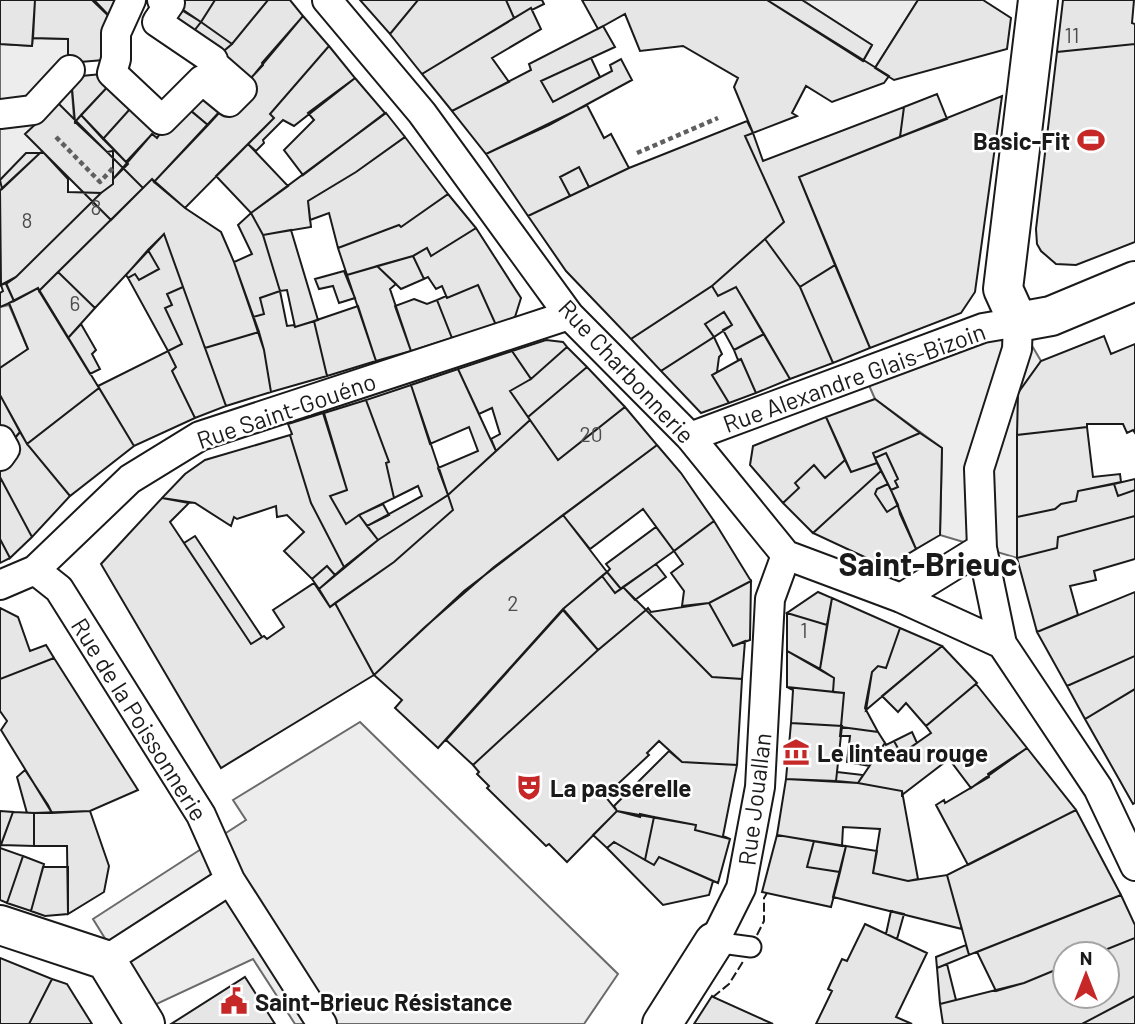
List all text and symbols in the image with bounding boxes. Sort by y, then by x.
house number: 11 [1065,22,1079,47]
sports icon: Basic-Fit [1076,125,1106,155]
place label: Basic-Fit [973,126,1070,155]
house number: 8 [91,194,101,219]
house number: 8 [22,207,32,232]
house number: 6 [70,290,80,315]
street label: Rue Charbonnerie [553,293,701,449]
street label: Rue Alexandre Glais-Bizoin [719,316,989,438]
street label: Rue Saint-Gouéno [193,366,379,454]
house number: 20 [579,421,603,446]
district label: Saint-Brieuc [839,544,1017,582]
house number: 2 [507,590,519,615]
street label: Rue de la Poissonnerie [66,612,214,826]
house number: 1 [800,617,808,642]
street label: Rue Jouallan [731,731,777,867]
museum icon: Le linteau rouge [781,737,811,767]
place label: Le linteau rouge [817,738,988,767]
theatre icon: La passerelle [514,772,544,802]
place label: La passerelle [550,773,691,802]
north arrow [1051,940,1121,1010]
text: N [1080,946,1092,969]
public building icon: Saint-Brieuc Résistance [219,986,249,1016]
place label: Saint-Brieuc Résistance [255,987,512,1016]

